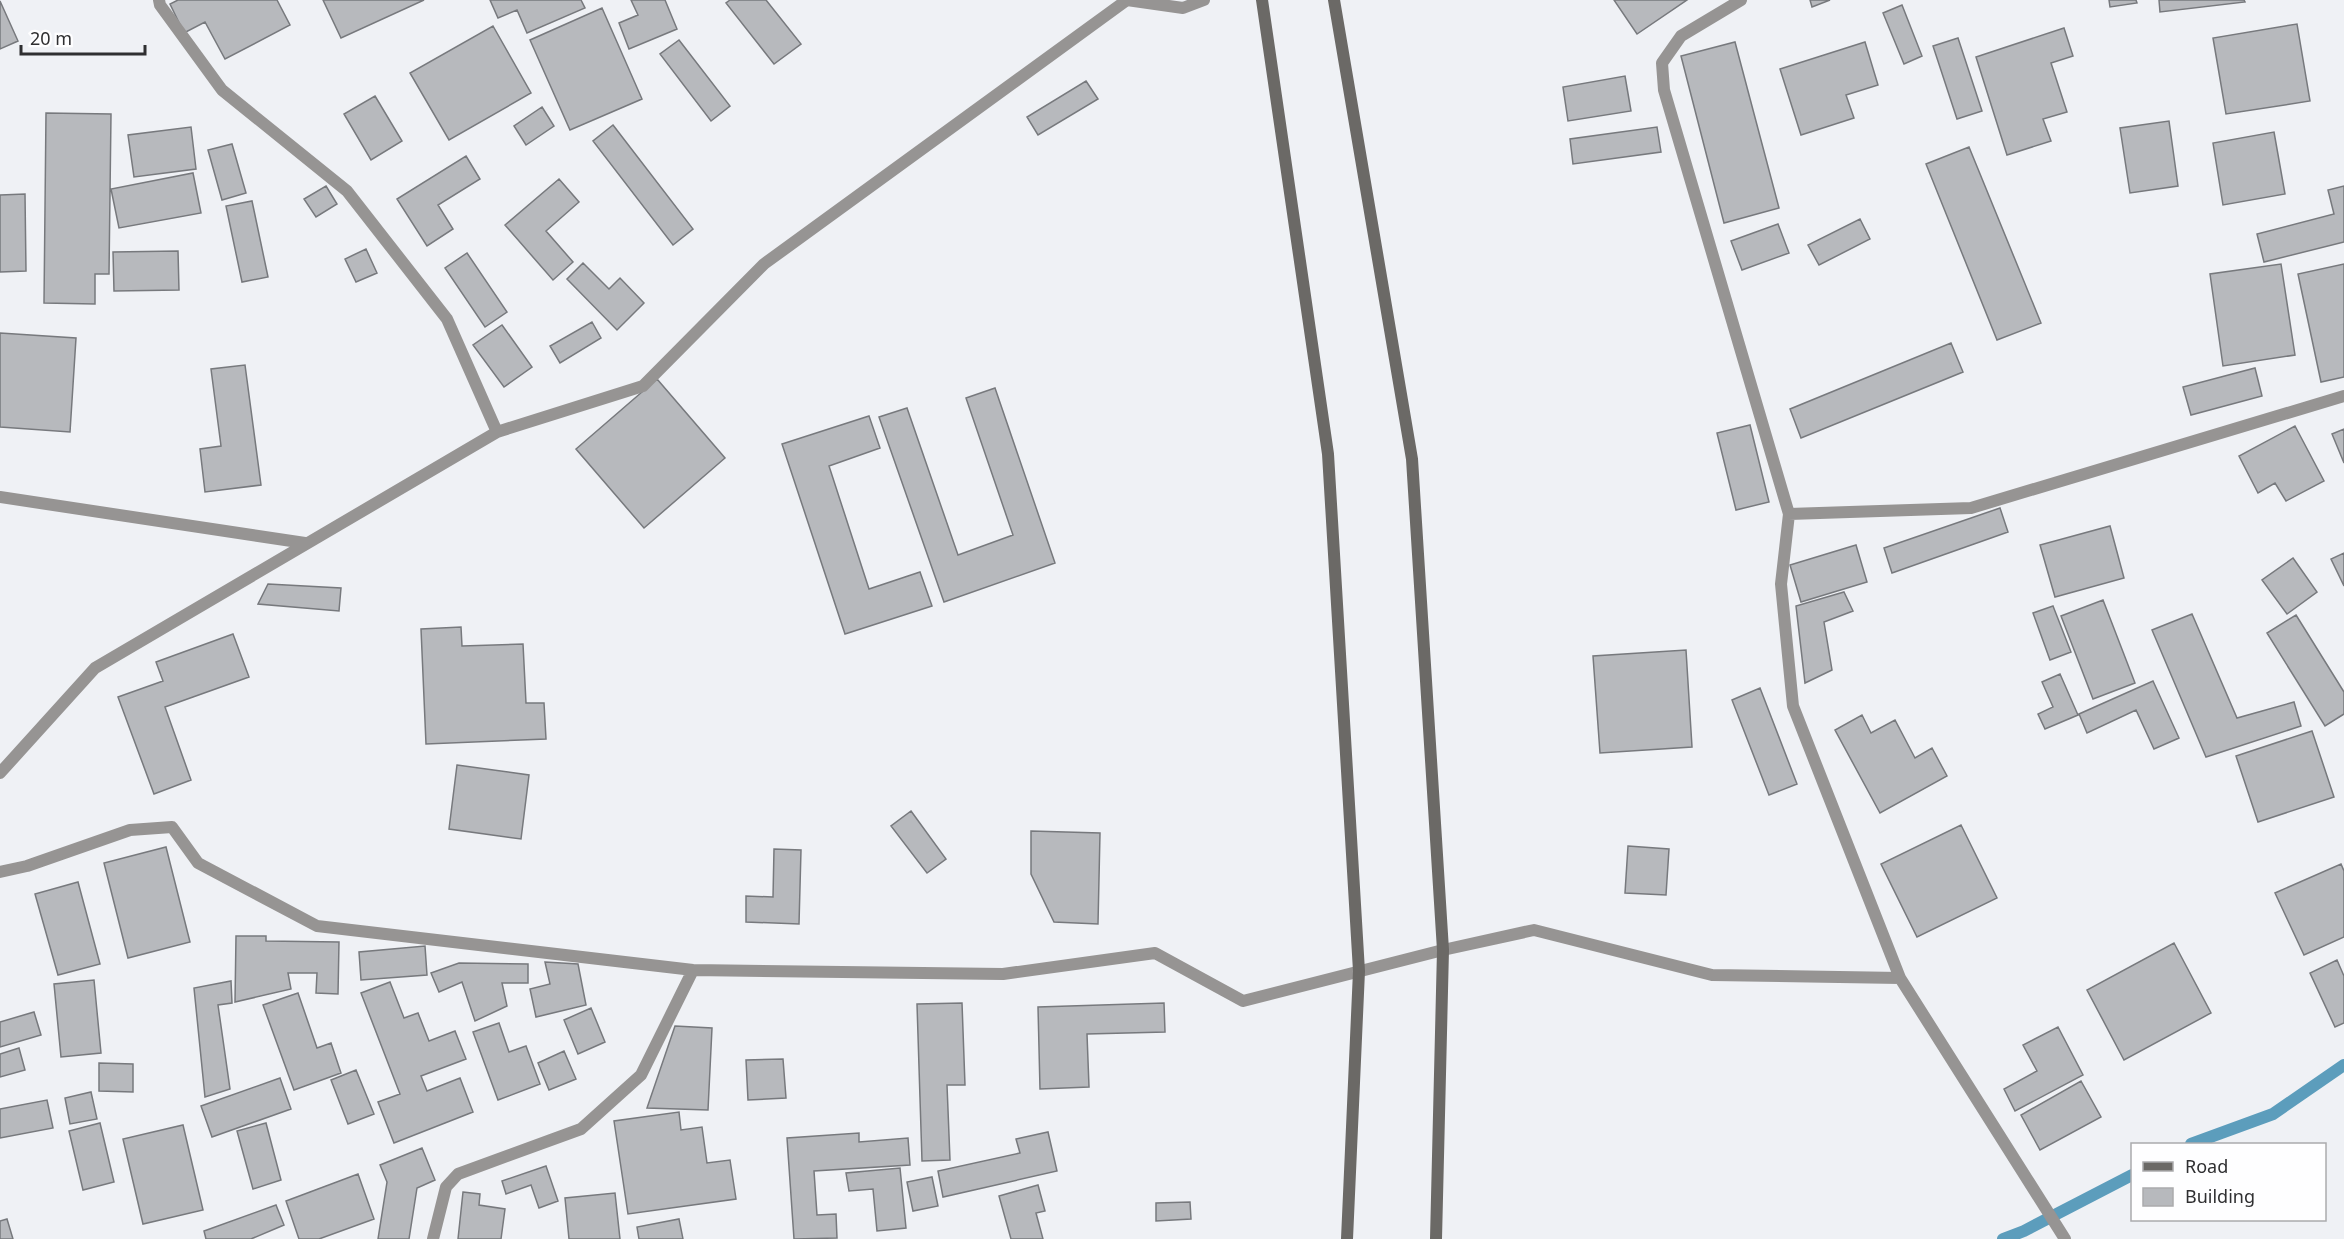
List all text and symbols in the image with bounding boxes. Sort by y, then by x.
scale bar [21,18,146,56]
text: 20 m [30,26,72,50]
legend [2131,1143,2326,1221]
text: Road [2185,1154,2228,1178]
text: Building [2185,1184,2255,1208]

